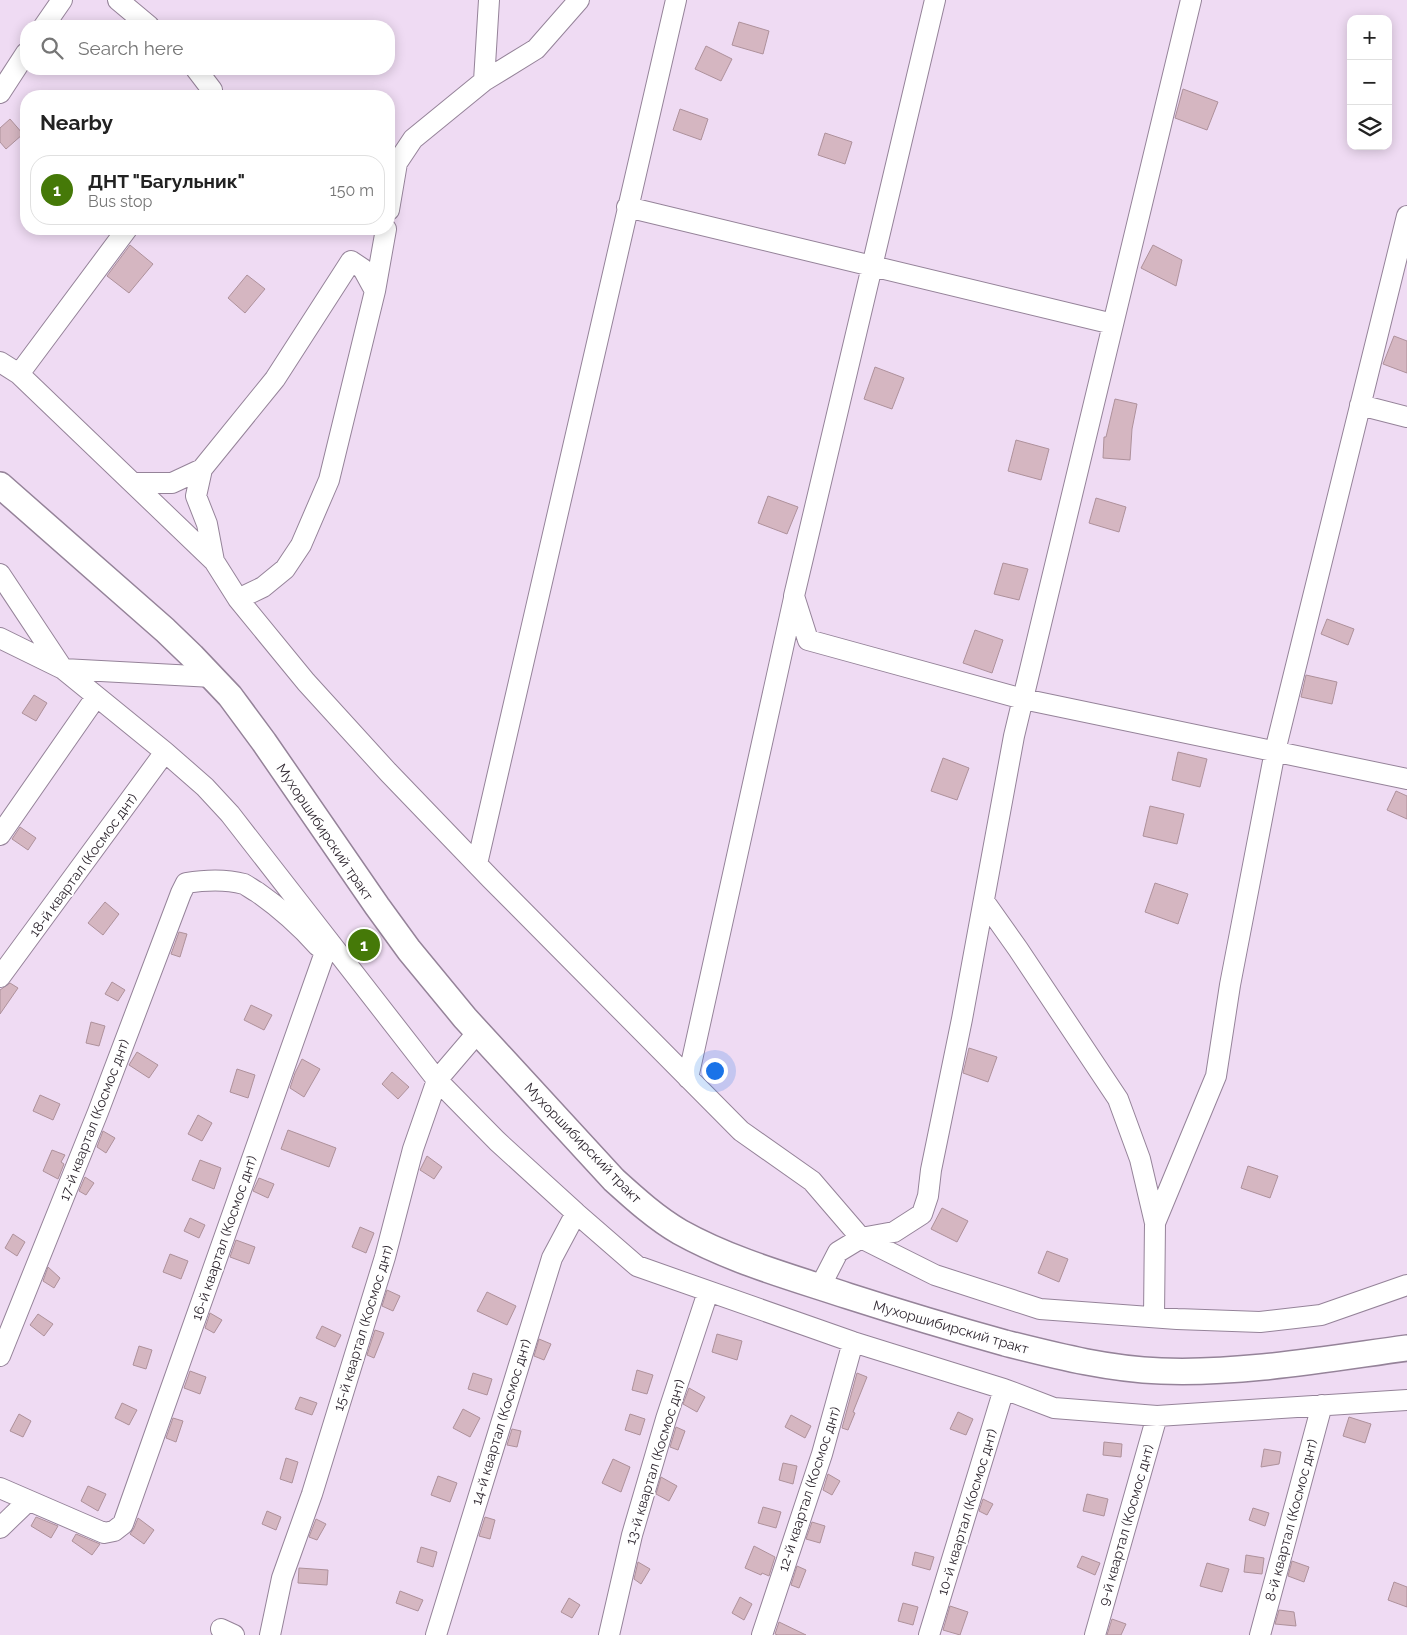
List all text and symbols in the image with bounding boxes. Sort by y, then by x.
map controls [1347,15,1392,150]
button: + [1347,15,1392,60]
search box [20,20,395,75]
icon: search [38,34,66,62]
text: Search here [78,37,184,59]
button: − [1347,60,1392,105]
button: layers [1347,105,1392,150]
text: Nearby [40,110,113,135]
text: ДНТ "Багульник" [88,170,245,192]
text: 1 [53,181,61,200]
text: 150 m [330,181,374,200]
text: Bus stop [88,192,152,211]
street label: Мухоршибирский тракт [273,761,377,903]
street label: 18-й квартал (Космос днт) [26,790,140,940]
pin: 1 [348,926,380,964]
street label: 17-й квартал (Космос днт) [56,1037,132,1203]
your location [702,1058,728,1084]
street label: Мухоршибирский тракт [521,1080,645,1207]
street label: 16-й квартал (Космос днт) [188,1153,260,1323]
street label: 15-й квартал (Космос днт) [330,1243,396,1413]
street label: Мухоршибирский тракт [871,1297,1031,1357]
street label: 14-й квартал (Космос днт) [468,1337,534,1507]
street label: 13-й квартал (Космос днт) [622,1377,688,1547]
street label: 12-й квартал (Космос днт) [775,1404,843,1573]
street label: 10-й квартал (Космос днт) [934,1427,1000,1597]
street label: 8-й квартал (Космос днт) [1262,1437,1320,1603]
street label: 9-й квартал (Космос днт) [1095,1442,1157,1607]

